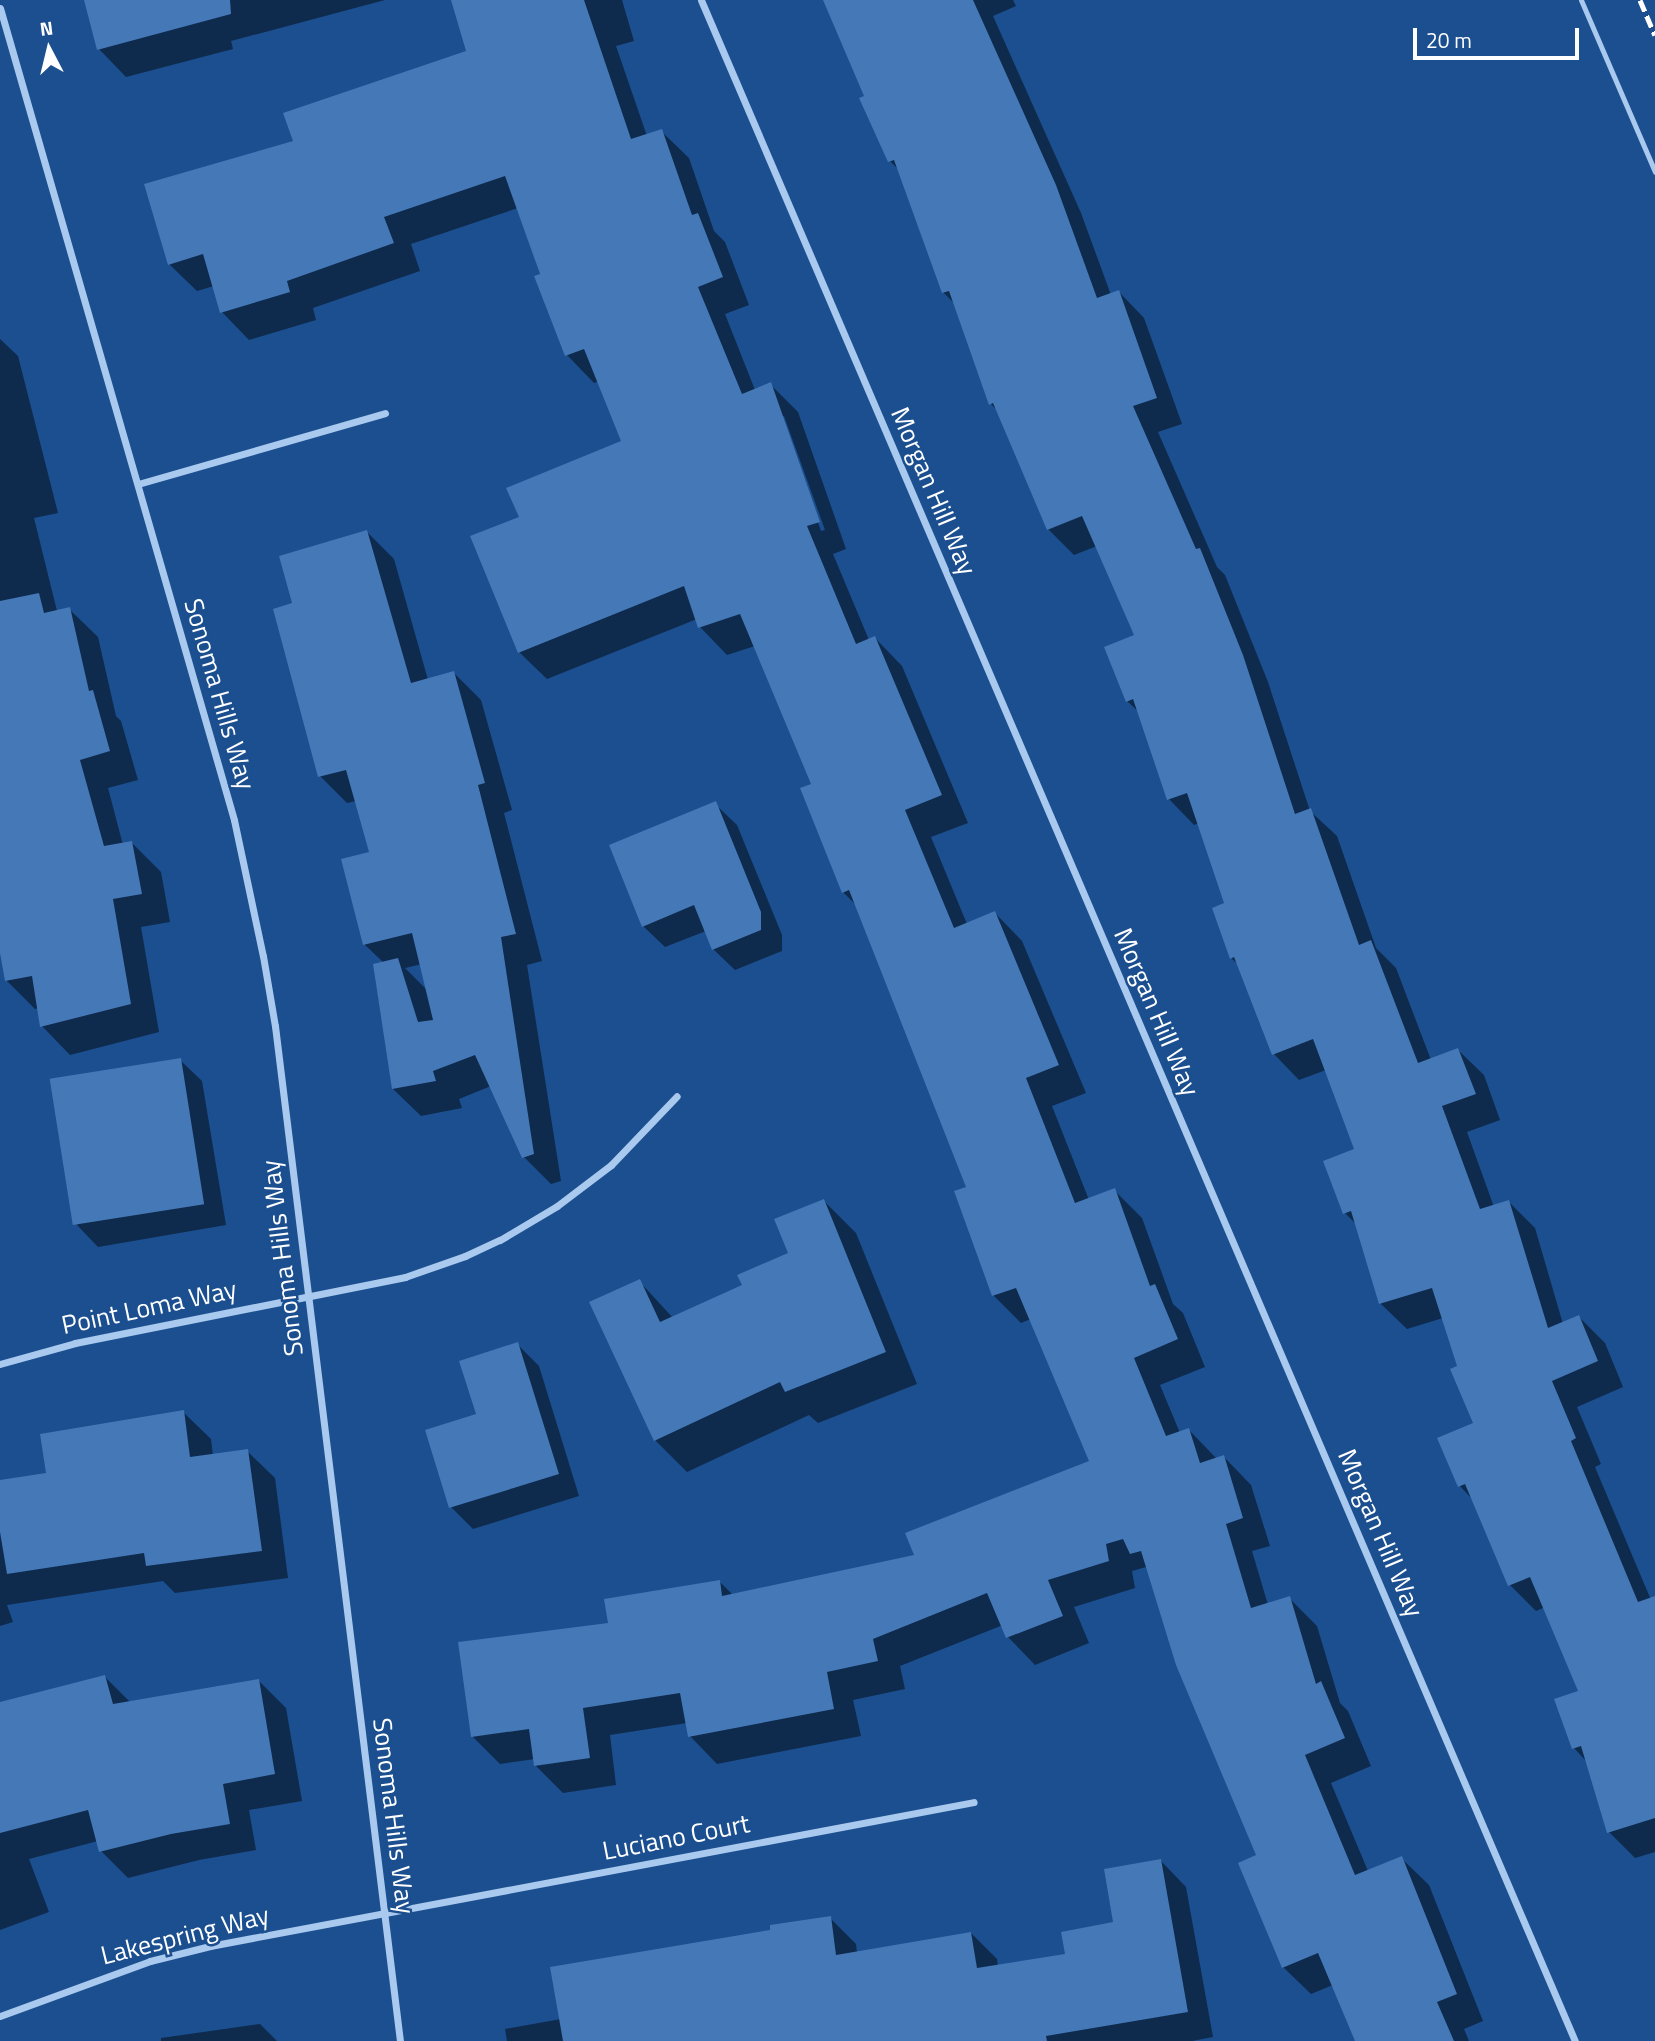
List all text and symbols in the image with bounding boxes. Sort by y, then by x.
text: N [38,12,55,43]
north arrow [14,14,84,84]
scale bar [1417,14,1583,58]
text: 20 m [1426,24,1472,56]
street label: Morgan Hill Way [885,402,983,580]
street label: Sonoma Hills Way [178,595,262,793]
street label: Morgan Hill Way [1108,923,1206,1101]
street label: Sonoma Hills Way [255,1158,309,1358]
street label: Point Loma Way [59,1273,239,1341]
street label: Morgan Hill Way [1332,1444,1430,1622]
street label: Sonoma Hills Way [367,1716,421,1916]
street label: Luciano Court [600,1807,752,1867]
street label: Lakespring Way [98,1899,272,1971]

